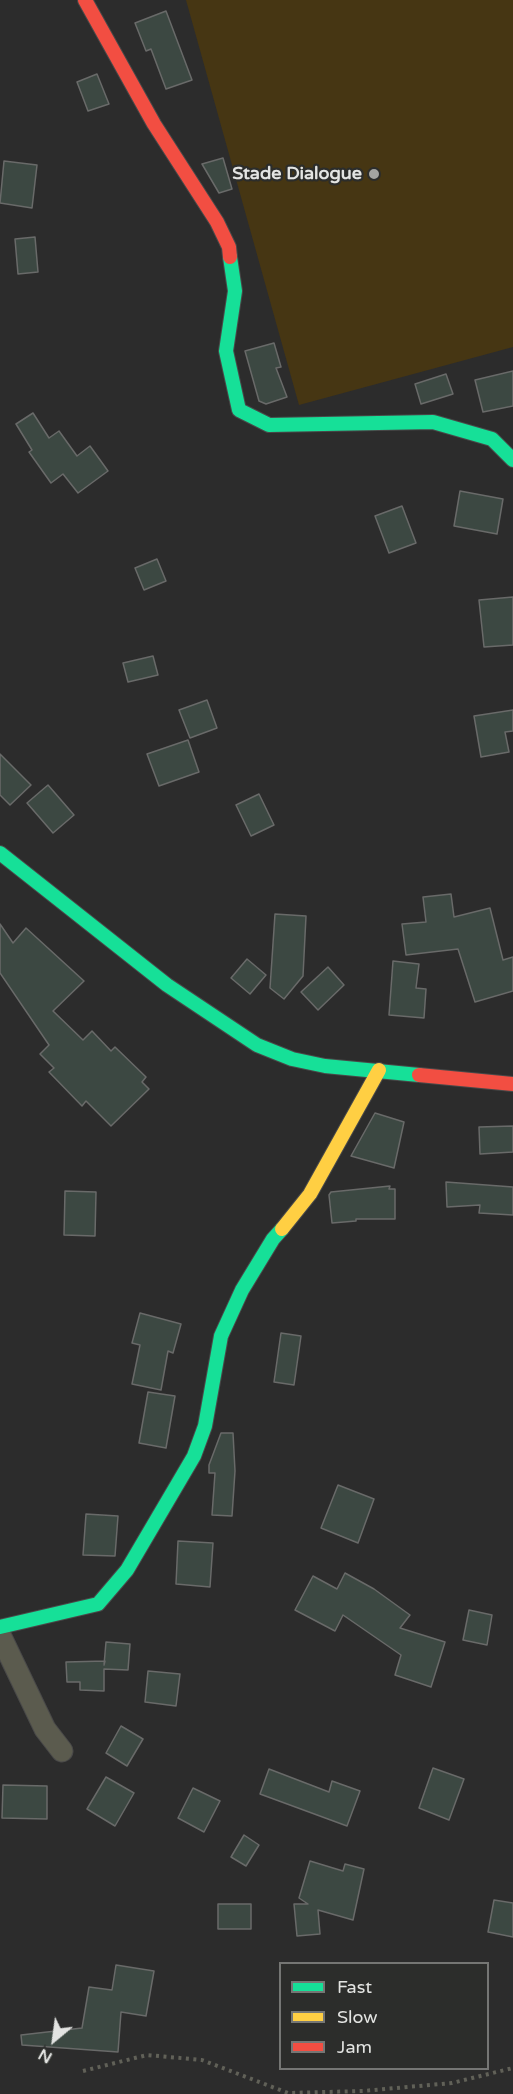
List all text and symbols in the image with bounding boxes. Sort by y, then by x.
place label: Stade Dialogue [232,163,362,185]
marker: Stade Dialogue [367,167,381,181]
legend [279,1962,489,2070]
text: Fast [337,1976,372,1998]
text: Slow [337,2006,378,2028]
north arrow [24,2010,84,2070]
text: Jam [337,2036,372,2058]
text: N [35,2044,56,2068]

